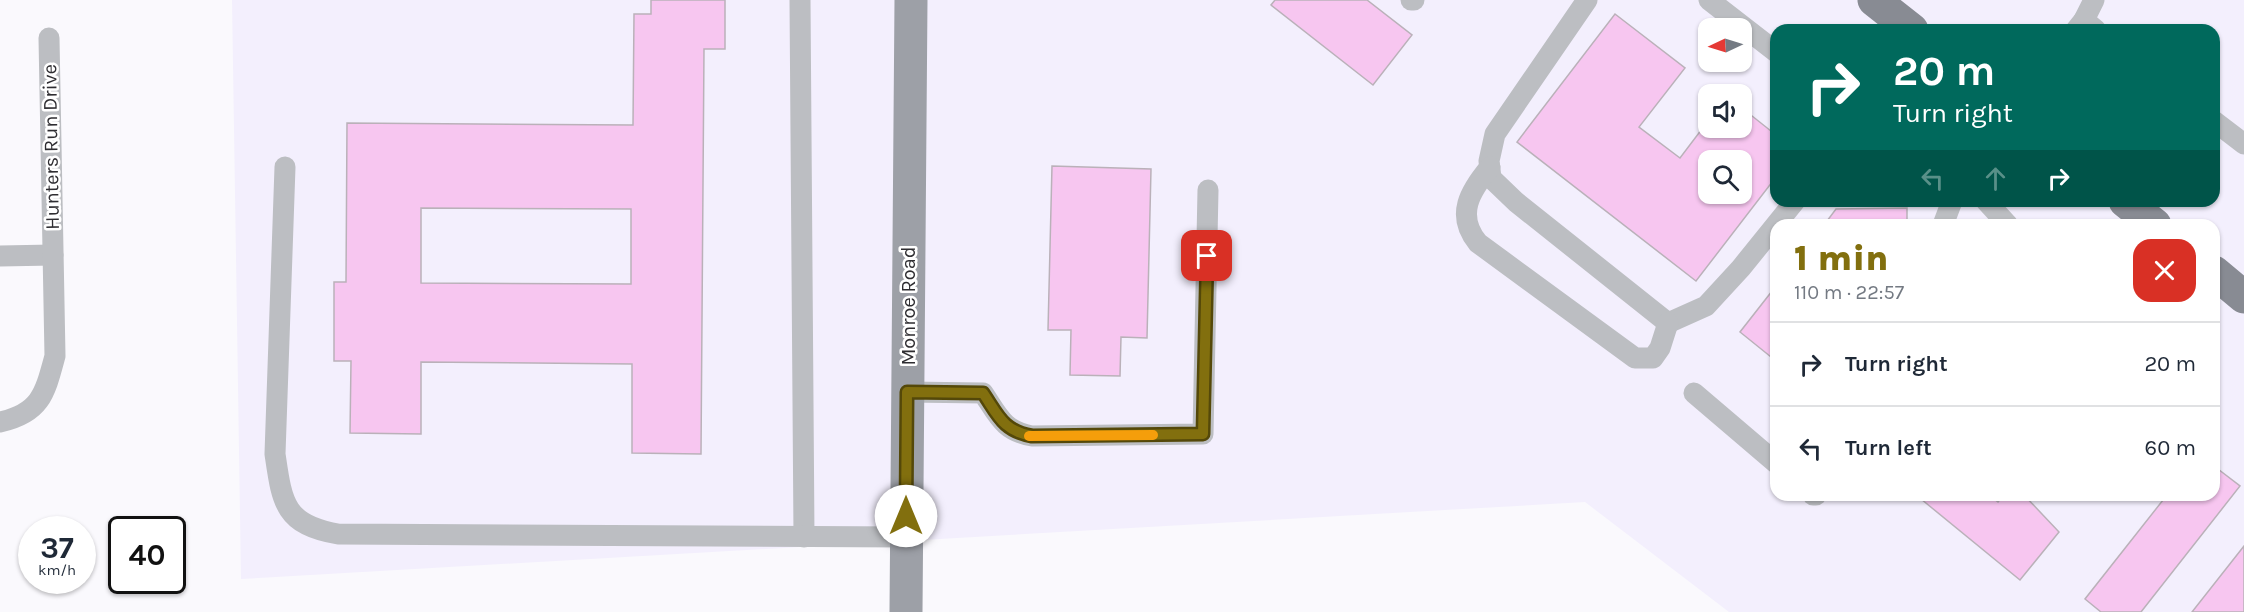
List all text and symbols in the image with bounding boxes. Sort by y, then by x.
north arrow [1698,18,1752,72]
map controls [1698,18,1752,204]
text: 20 m [1893,46,1995,96]
icon: right [1794,48,1872,126]
street label: Hunters Run Drive [38,64,64,230]
button: sound [1698,84,1752,138]
text: Turn right [1893,97,2013,129]
button: search [1698,150,1752,204]
icon: left [1916,162,1949,195]
icon: ahead [1979,162,2012,195]
icon: right [2042,162,2075,195]
pin [1181,230,1232,281]
text: 1 min [1794,237,1888,279]
icon: arrive [1190,239,1223,272]
button: close [2133,239,2196,302]
street label: Monroe Road [897,246,920,366]
text: 110 m · 22:57 [1794,281,1904,304]
icon: right [1794,348,1827,381]
text: Turn right [1845,351,1948,377]
text: 20 m [2144,351,2196,377]
icon: left [1794,432,1827,465]
text: Turn left [1845,435,1932,461]
text: 60 m [2145,435,2196,461]
position arrow [874,484,938,548]
speed limit sign: 40 [108,516,186,594]
text: 37 [40,530,74,566]
text: km/h [38,561,76,579]

